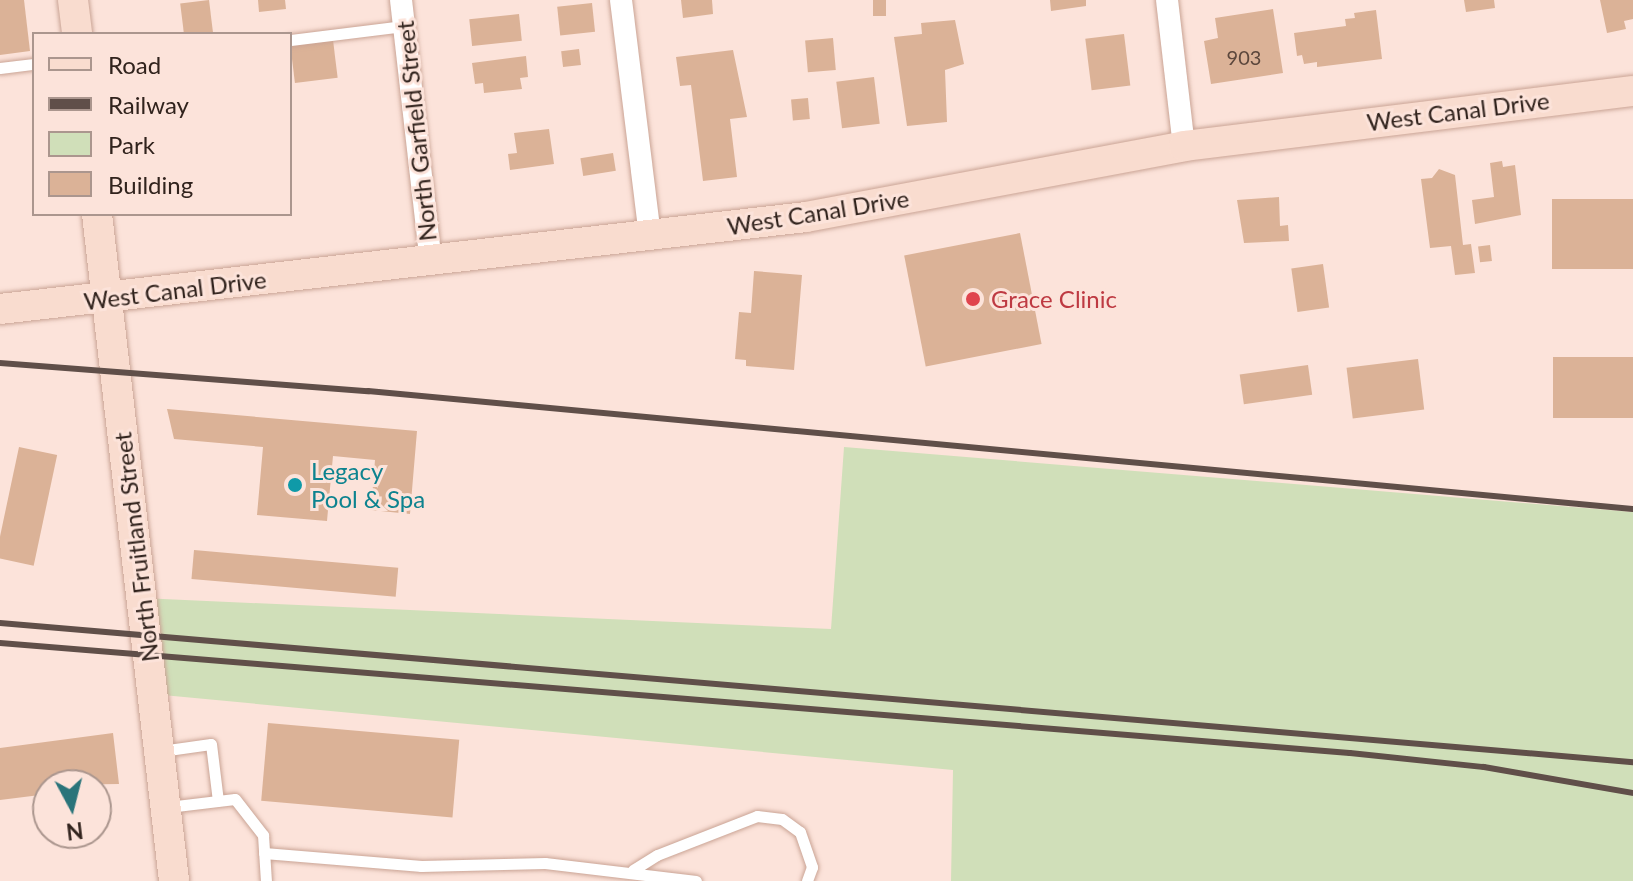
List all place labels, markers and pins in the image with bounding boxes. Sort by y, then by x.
place label: Grace Clinic [991,285,1117,313]
marker: Grace Clinic [962,288,984,310]
place label: Legacy Pool & Spa [311,457,425,513]
marker: Legacy Pool & Spa [286,476,304,494]

